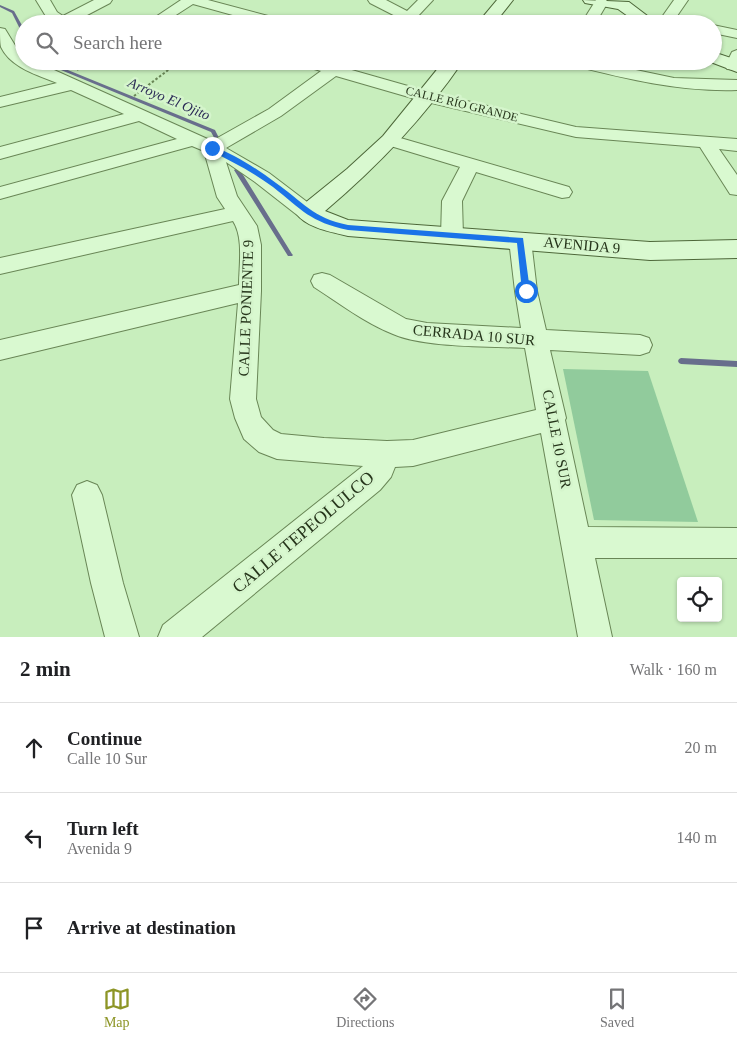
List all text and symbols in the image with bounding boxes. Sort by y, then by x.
search box [15,15,722,70]
icon: search [33,29,61,57]
text: Search here [73,32,162,53]
water label: Arroyo El Ojito [125,75,212,123]
street label: CALLE RÍO GRANDE [404,83,520,125]
route end [201,137,224,160]
street label: AVENIDA 9 [543,234,621,256]
street label: CALLE PONIENTE 9 [236,239,256,377]
route start [515,280,538,303]
street label: CERRADA 10 SUR [412,322,536,348]
street label: CALLE 10 SUR [540,388,574,490]
street label: CALLE TEPEOLULCO [228,467,378,597]
map controls [677,577,722,622]
button: locate [677,577,722,622]
text: 2 min [20,657,71,681]
text: Walk · 160 m [630,661,717,678]
text: Continue [67,728,142,749]
icon: ahead [20,734,48,762]
text: 20 m [685,739,717,756]
text: Calle 10 Sur [67,750,147,767]
text: Turn left [67,818,139,839]
icon: left [20,824,48,852]
text: 140 m [677,829,717,846]
text: Avenida 9 [67,840,132,857]
icon: arrive [20,914,48,942]
text: Arrive at destination [67,917,236,938]
tab: Map [103,985,131,1031]
tab: Directions [336,985,395,1031]
tab: Saved [600,985,634,1031]

